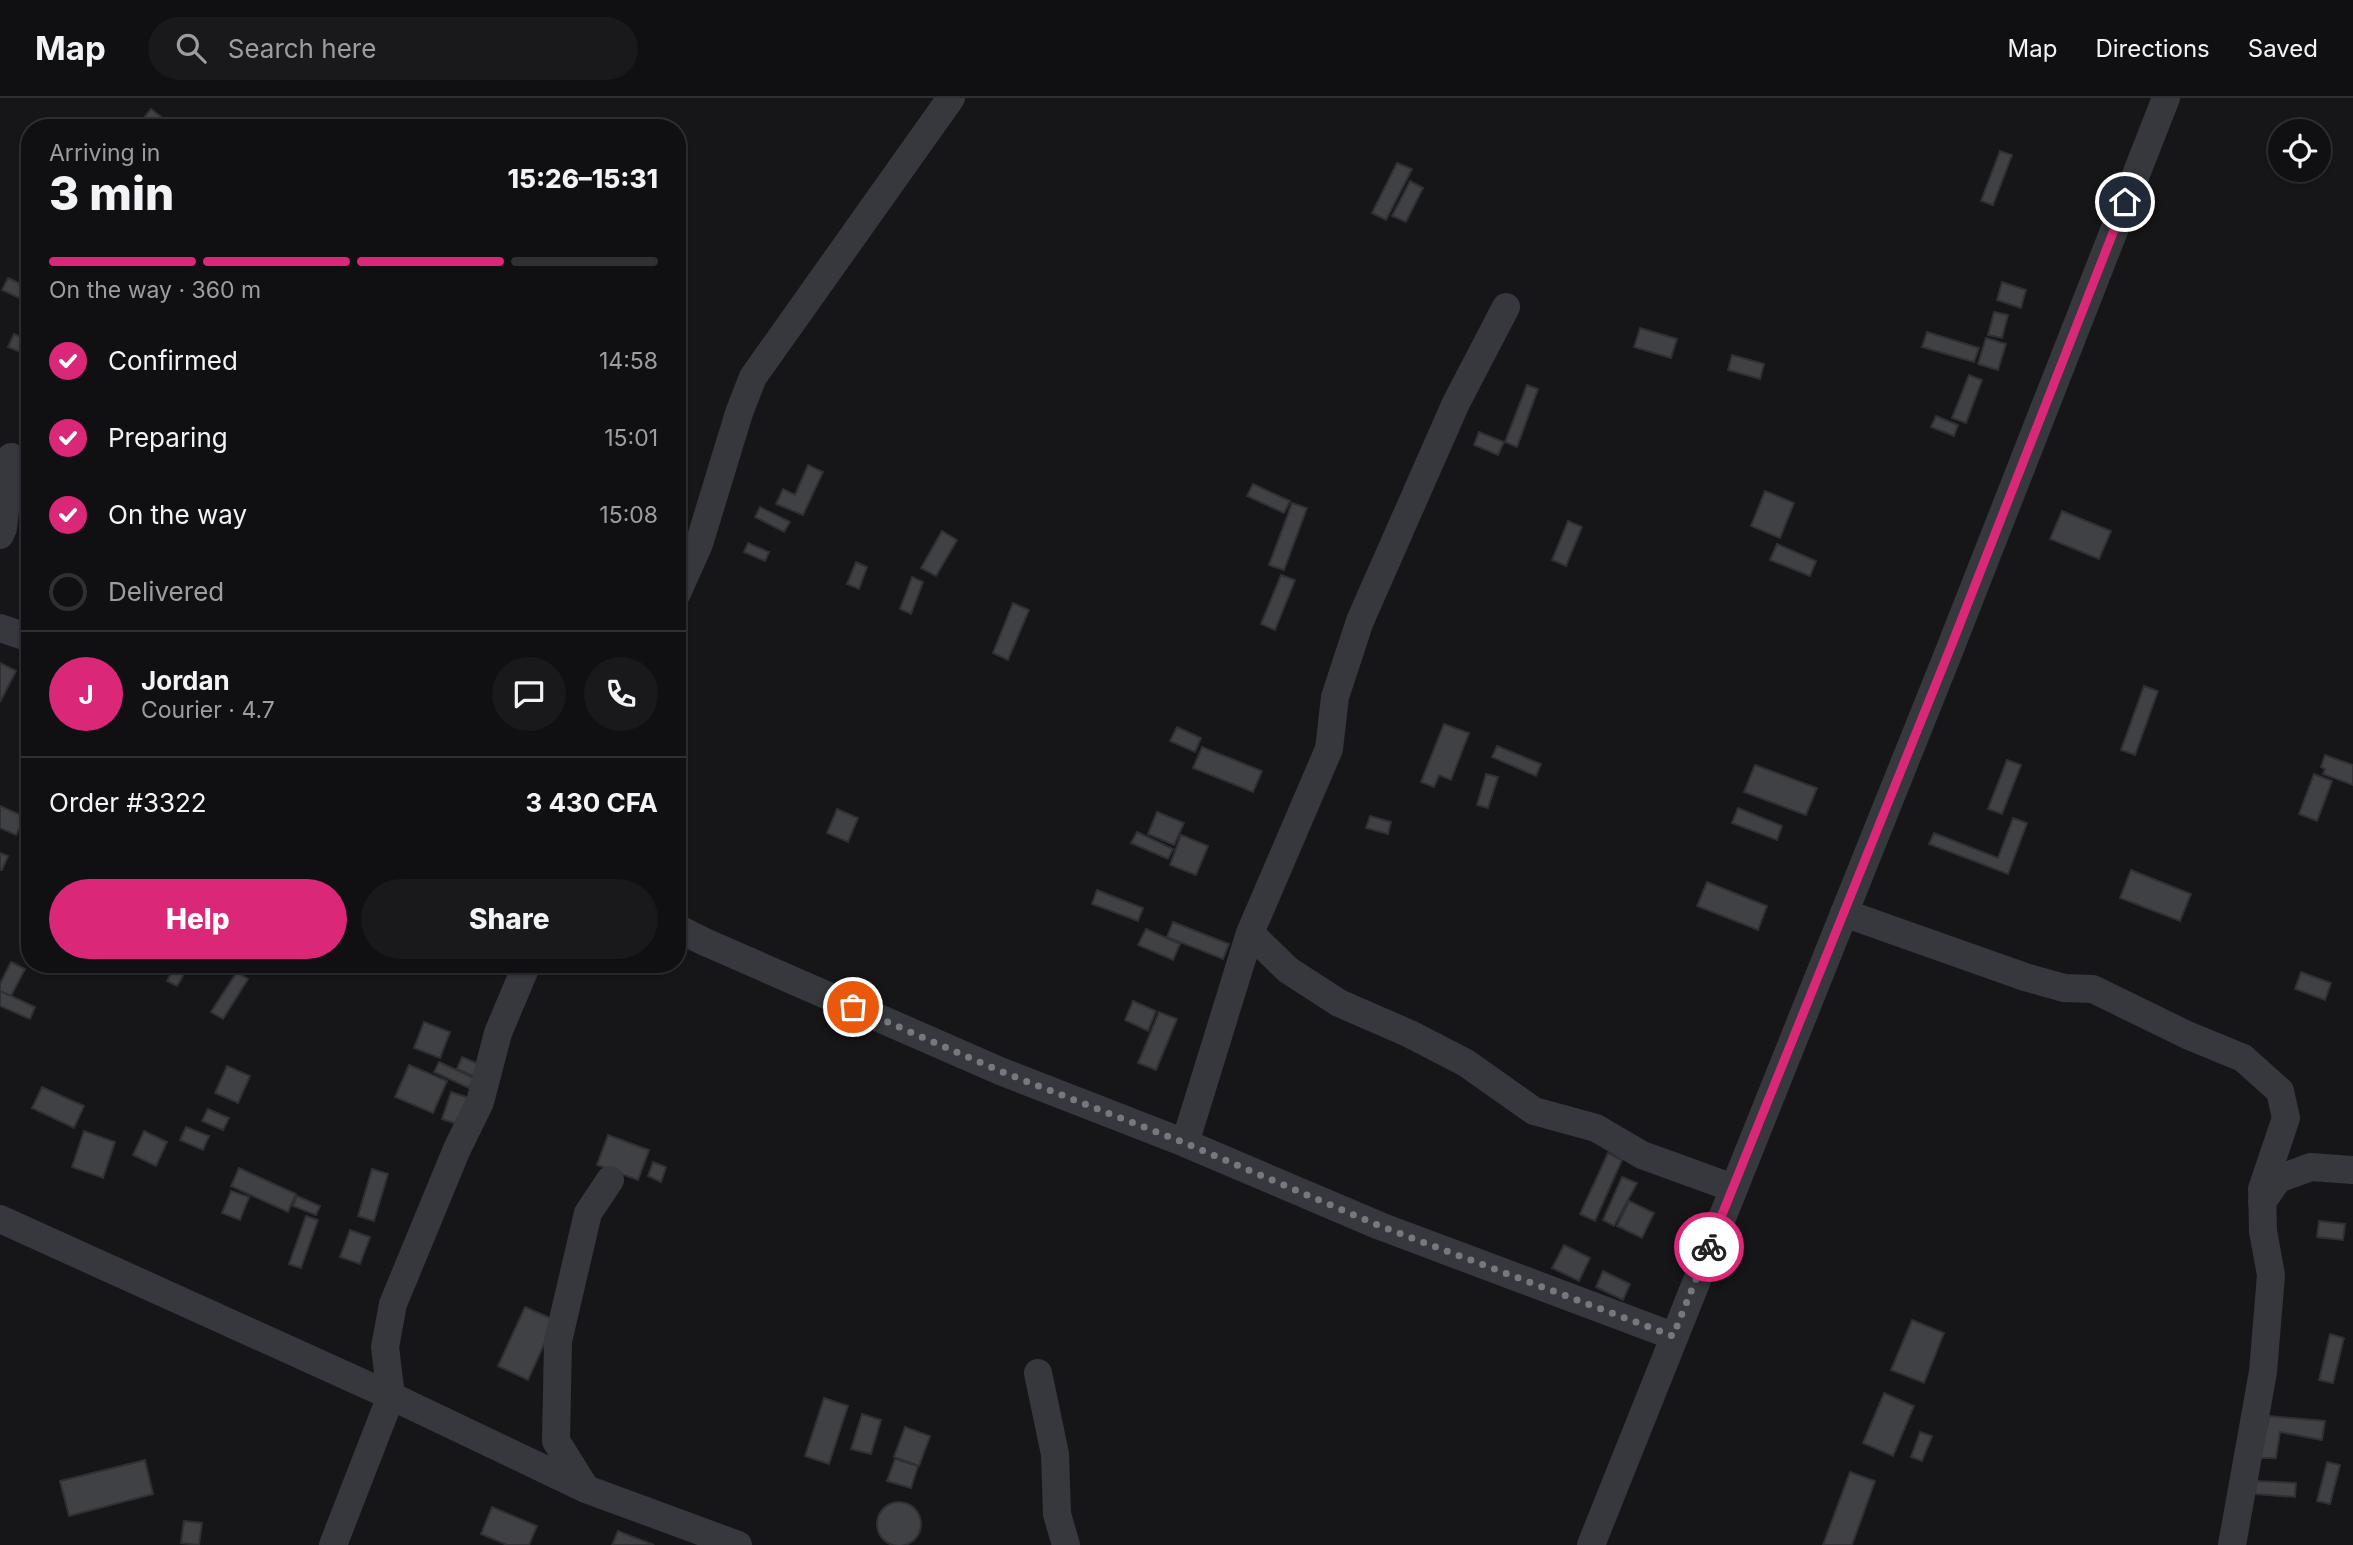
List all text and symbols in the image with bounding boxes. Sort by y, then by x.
search box [148,17,638,80]
text: Map [35,28,106,68]
icon: search [172,29,210,67]
text: Search here [228,33,376,64]
text: Map [2008,34,2057,63]
text: Directions [2095,34,2210,63]
text: Saved [2248,34,2318,63]
map controls [2268,119,2331,182]
button: locate [2268,119,2331,182]
text: Arriving in [49,139,160,167]
text: 15:26–15:31 [507,163,658,194]
text: 3 min [49,165,174,221]
pin [2095,172,2155,232]
icon: home [2106,183,2144,221]
text: On the way · 360 m [49,276,261,304]
icon: check [49,342,87,380]
text: Confirmed [108,345,238,376]
text: 14:58 [599,347,658,375]
icon: check [49,419,87,457]
text: Preparing [108,422,228,453]
text: 15:01 [604,424,658,452]
icon: check [49,496,87,534]
text: On the way [108,499,247,530]
text: 15:08 [599,501,658,529]
text: Delivered [108,576,224,607]
button: chat [492,657,566,731]
button: phone [584,657,658,731]
text: Jordan [141,665,230,696]
text: J [78,679,94,710]
text: Courier · 4.7 [141,696,275,724]
text: Order #3322 [49,787,207,818]
text: 3 430 CFA [525,787,658,818]
button: Help [49,879,347,959]
button: Share [361,879,658,959]
pin [823,977,883,1037]
icon: bag [834,988,872,1026]
courier [1674,1212,1744,1282]
icon: bike [1690,1228,1728,1266]

